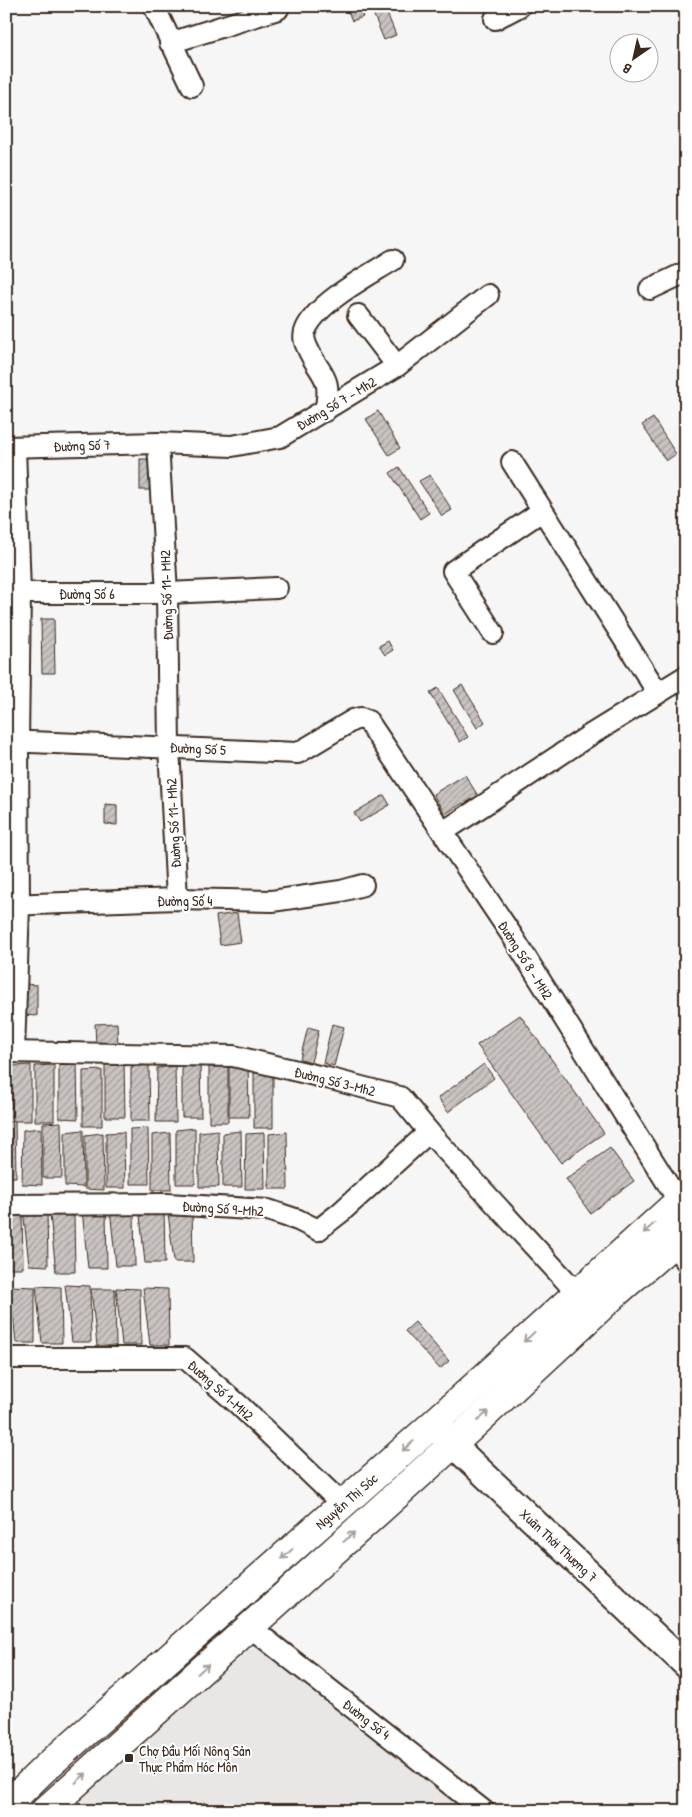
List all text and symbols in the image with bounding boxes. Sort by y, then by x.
north arrow [610,32,660,82]
text: B [618,59,635,79]
street label: Đường Số 7 - Mh2 [293,372,380,435]
street label: Đường Số 7 [53,435,111,456]
street label: Đường Số 11- MH2 [155,549,178,641]
street label: Đường Số 6 [59,584,115,604]
street label: Đường Số 5 [170,737,226,760]
street label: Đường Số 11- Mh2 [161,777,186,868]
street label: Đường Số 4 [157,891,213,911]
street label: Đường Số 8 - MH2 [493,917,558,1004]
street label: Đường Số 3-Mh2 [292,1062,378,1101]
street label: Đường Số 9-Mh2 [182,1196,265,1221]
one-way arrow [643,1222,656,1234]
one-way arrow [522,1331,535,1343]
street label: Đường Số 1-MH2 [183,1355,258,1426]
one-way arrow [476,1410,489,1422]
one-way arrow [402,1440,415,1452]
street label: Nguyễn Thị Sóc [311,1468,382,1534]
street label: Xuân Thới Thượng 7 [515,1504,602,1587]
one-way arrow [343,1532,356,1543]
one-way arrow [280,1548,293,1559]
one-way arrow [196,1664,209,1675]
street label: Đường Số 4 [339,1695,395,1744]
place label: Chợ Đầu Mối Nông Sản Thực Phẩm Hóc Môn [139,1741,251,1776]
marker: Chợ Đầu Mối Nông Sản Thực Phẩm Hóc Môn [123,1752,135,1764]
one-way arrow [75,1772,88,1784]

